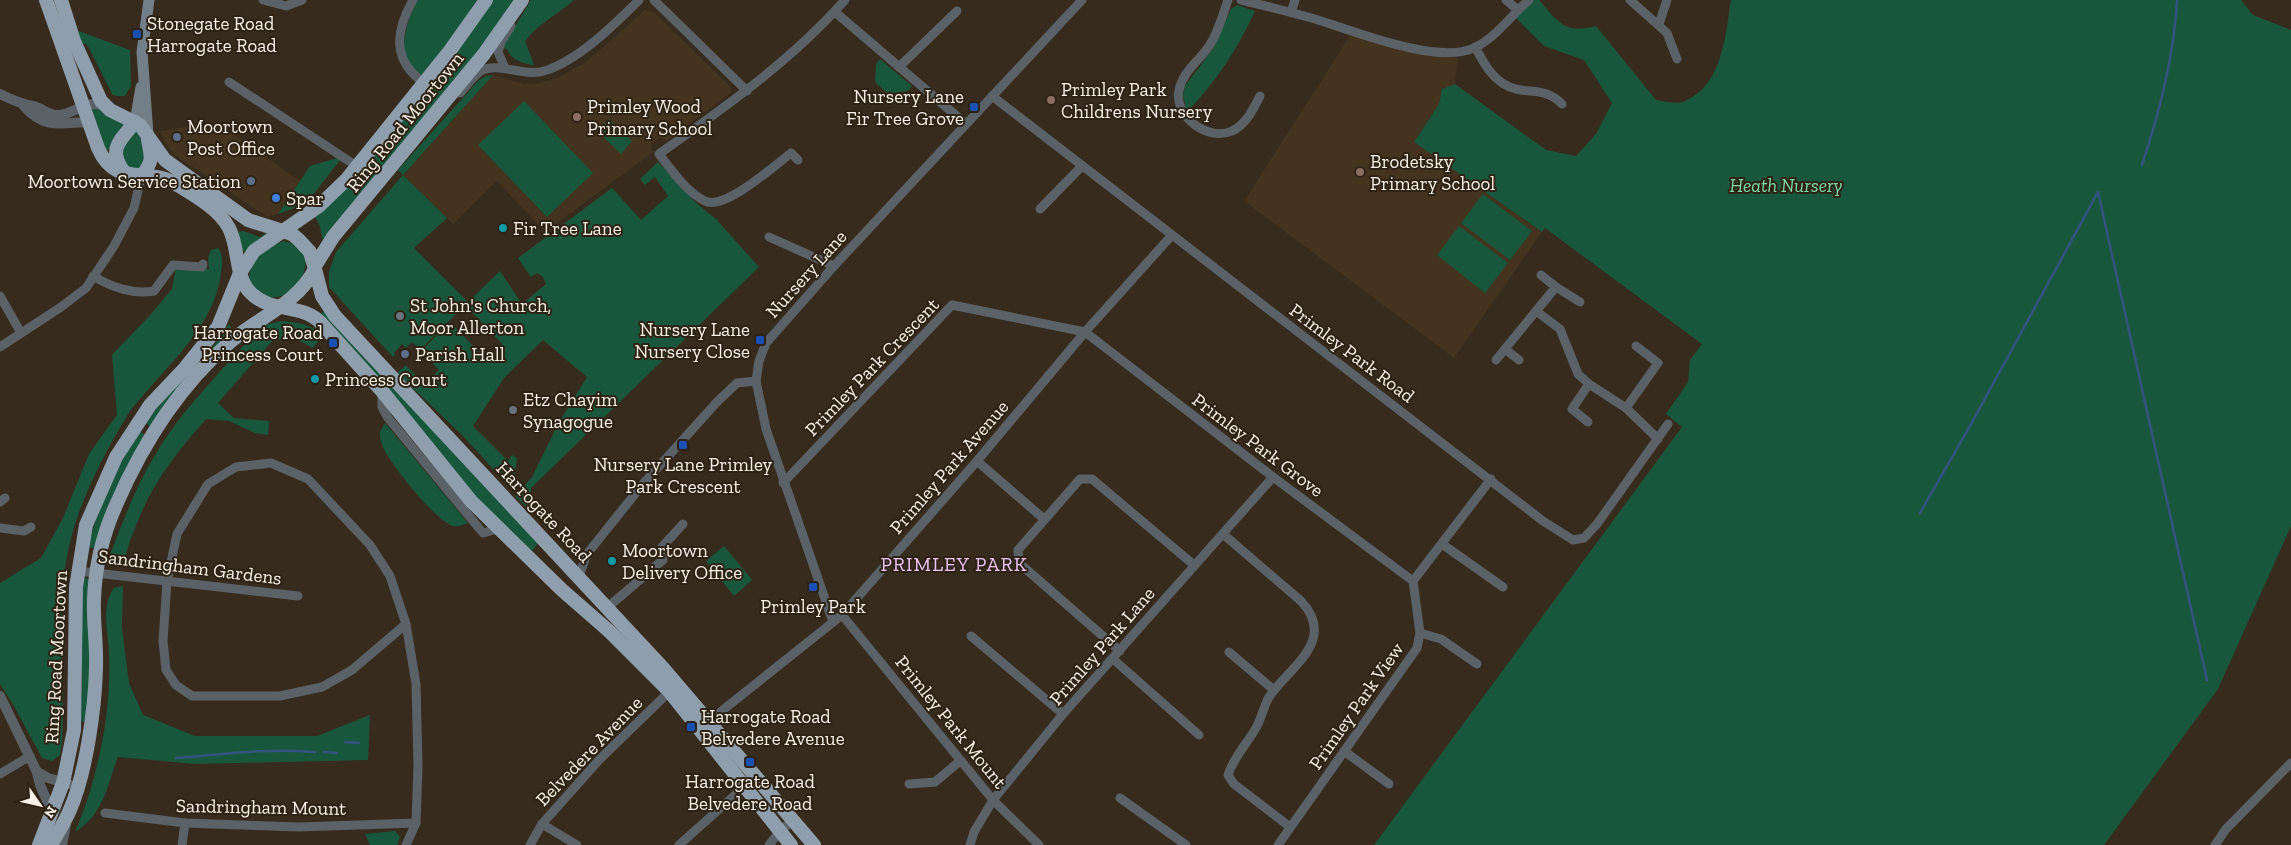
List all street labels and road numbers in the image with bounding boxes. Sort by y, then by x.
street label: Ring Road Moortown [341,47,469,197]
street label: Nursery Lane [761,225,852,323]
street label: Primley Park Crescent [800,293,944,441]
street label: Primley Park Road [1285,298,1420,408]
street label: Primley Park Grove [1188,388,1328,502]
street label: Primley Park Avenue [885,395,1013,538]
street label: Harrogate Road [491,457,597,568]
street label: Sandringham Gardens [97,544,283,590]
street label: Ring Road Moortown [40,570,72,744]
street label: Primley Park Lane [1044,582,1160,710]
street label: Primley Park View [1304,638,1409,774]
street label: Primley Park Mount [890,651,1012,793]
street label: Belvedere Avenue [531,691,647,811]
street label: Sandringham Mount [176,794,346,820]

